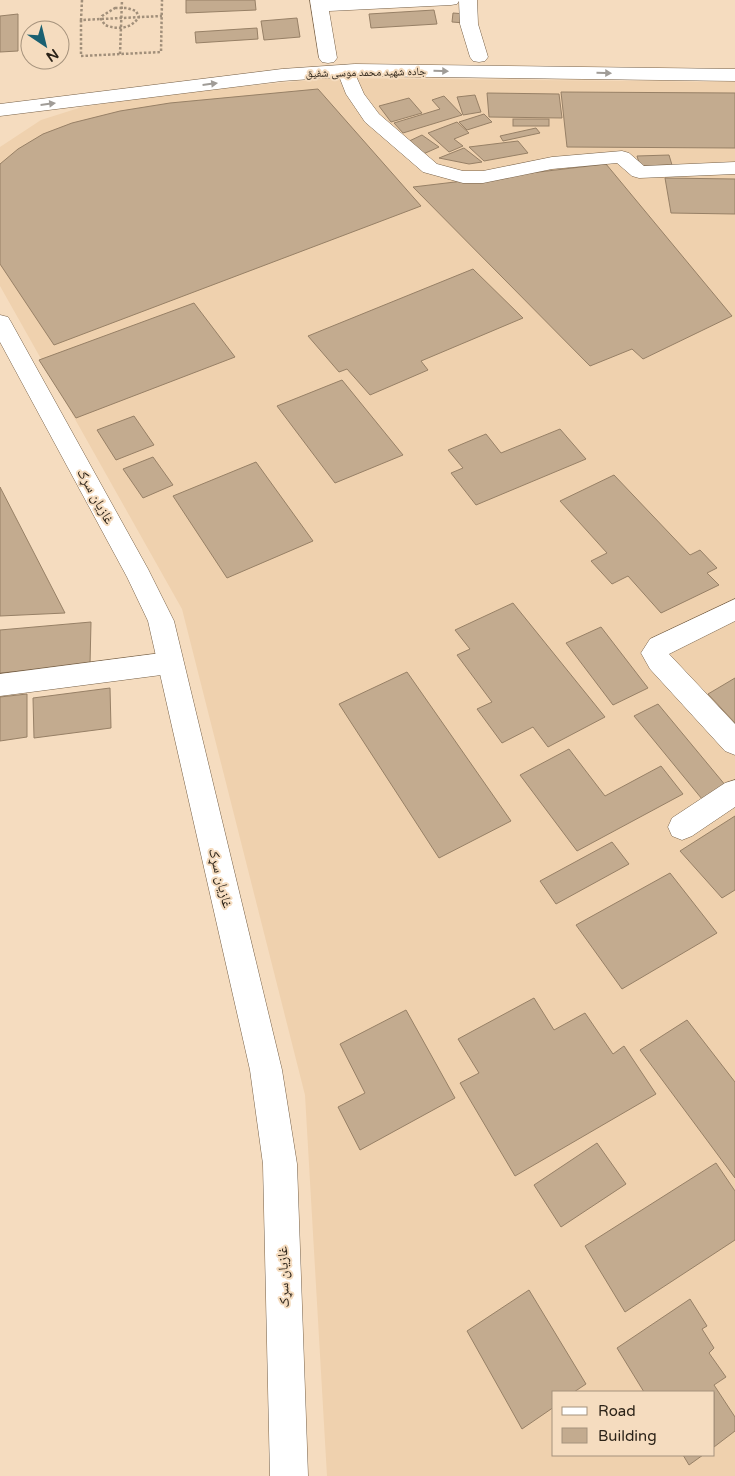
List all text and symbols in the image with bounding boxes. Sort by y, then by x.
north arrow [20,20,70,70]
text: N [43,45,62,65]
street label: جاده شهید محمد موسی شفیق [306,65,426,80]
one-way arrow [434,67,450,75]
one-way arrow [596,70,612,78]
one-way arrow [202,80,218,88]
one-way arrow [41,100,57,108]
street label: غازیان سړک [73,465,118,527]
street label: غازیان سړک [205,846,236,910]
street label: غازیان سړک [274,1246,293,1308]
legend [552,1391,715,1456]
text: Road [598,1402,636,1420]
text: Building [598,1427,657,1445]

